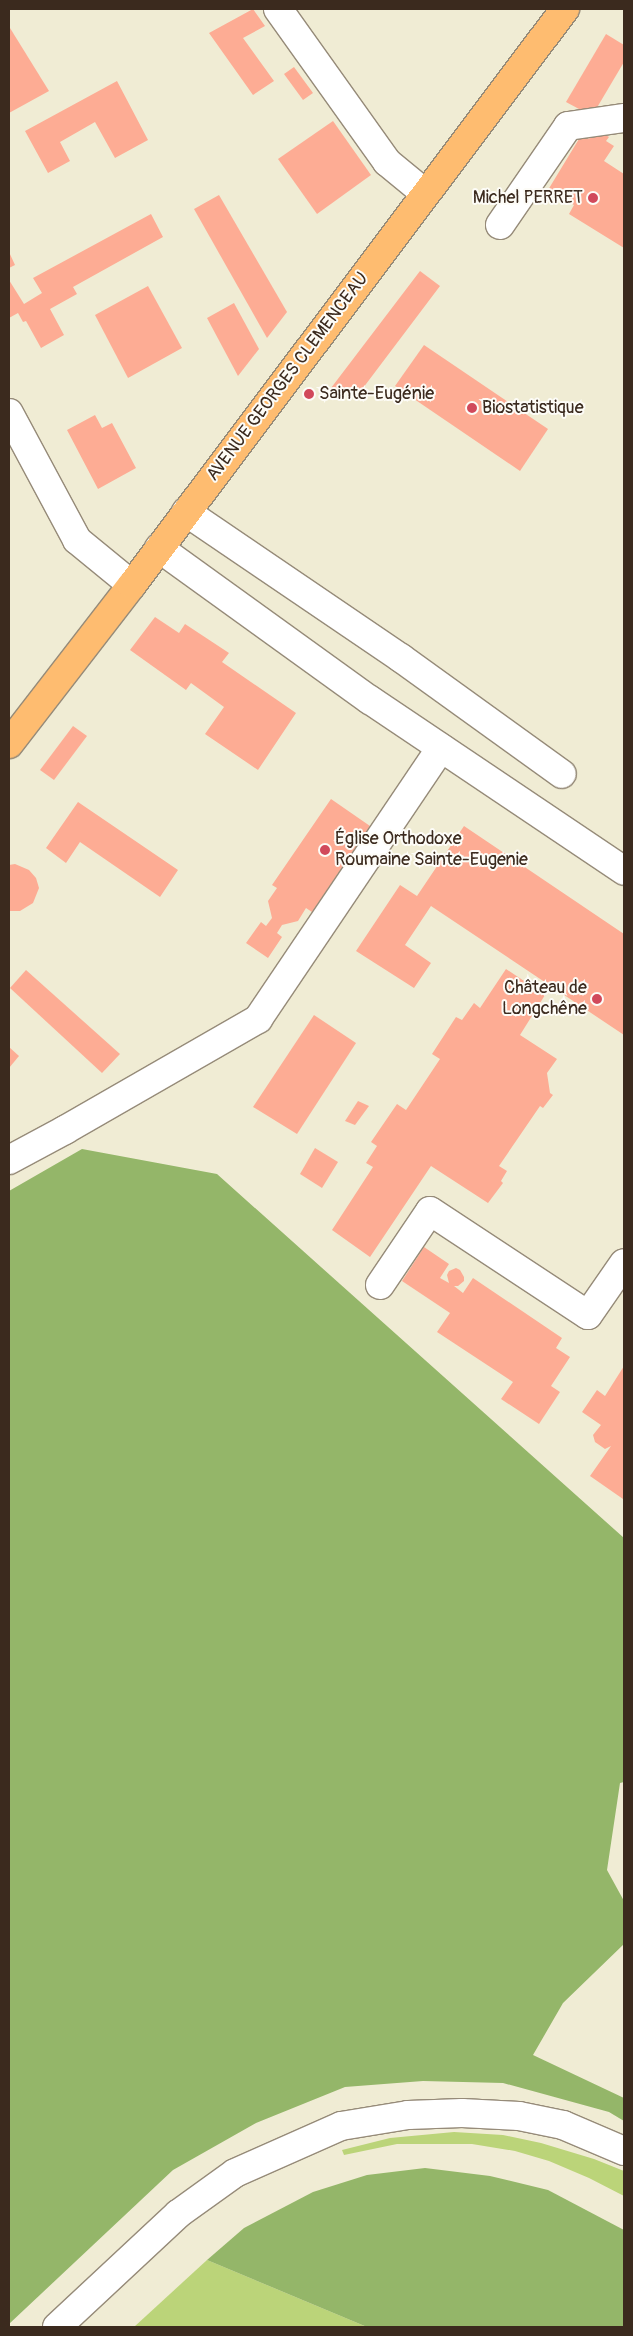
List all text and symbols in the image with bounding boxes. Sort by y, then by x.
place label: Michel PERRET [473,187,583,209]
marker: Michel PERRET [587,192,599,204]
street label: AVENUE GEORGES CLEMENCEAU [202,268,374,486]
place label: Sainte-Eugénie [319,383,434,405]
marker: Sainte-Eugénie [303,388,315,400]
place label: Biostatistique [482,397,584,419]
marker: Biostatistique [466,402,478,414]
place label: Église Orthodoxe Roumaine Sainte-Eugenie [335,829,528,872]
marker: Église Orthodoxe Roumaine Sainte-Eugenie [319,844,331,856]
place label: Château de Longchêne [502,978,587,1021]
marker: Château de Longchêne [591,993,603,1005]

